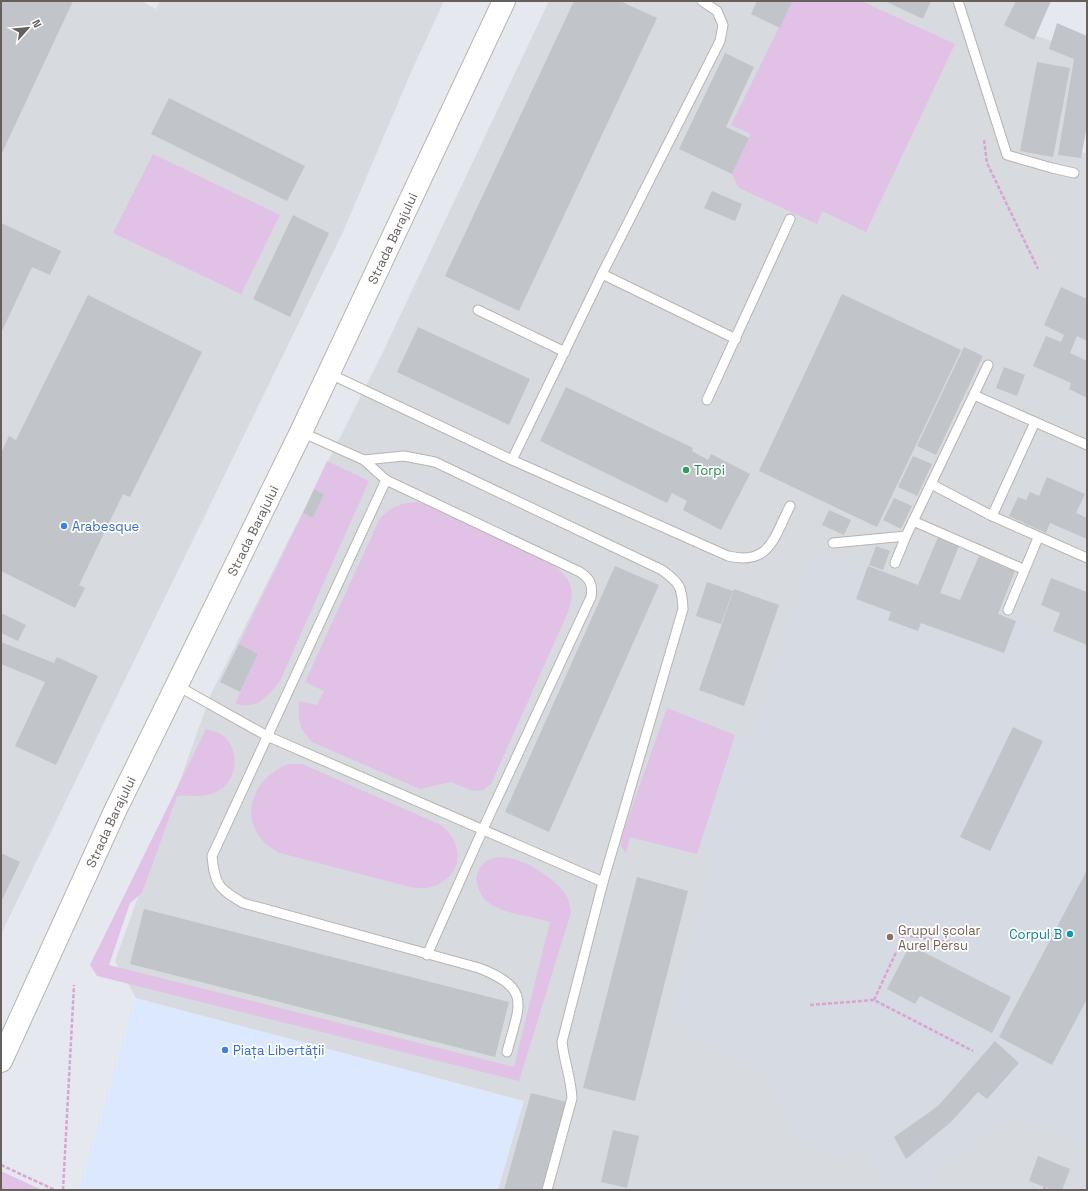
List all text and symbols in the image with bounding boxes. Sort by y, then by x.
north arrow [8,8,48,48]
text: N [29,17,45,30]
street label: Strada Barajului [364,190,421,287]
place label: Torpi [694,462,725,479]
marker: Torpi [681,465,691,475]
street label: Strada Barajului [224,483,282,579]
place label: Arabesque [72,518,139,535]
marker: Arabesque [59,521,69,531]
street label: Strada Barajului [82,774,140,870]
place label: Grupul școlar Aurel Persu [898,922,981,954]
place label: Corpul B [1009,926,1062,943]
marker: Corpul B [1065,929,1075,939]
marker: Grupul școlar Aurel Persu [885,932,895,942]
place label: Piața Libertății [233,1042,324,1059]
marker: Piața Libertății [220,1045,230,1055]

